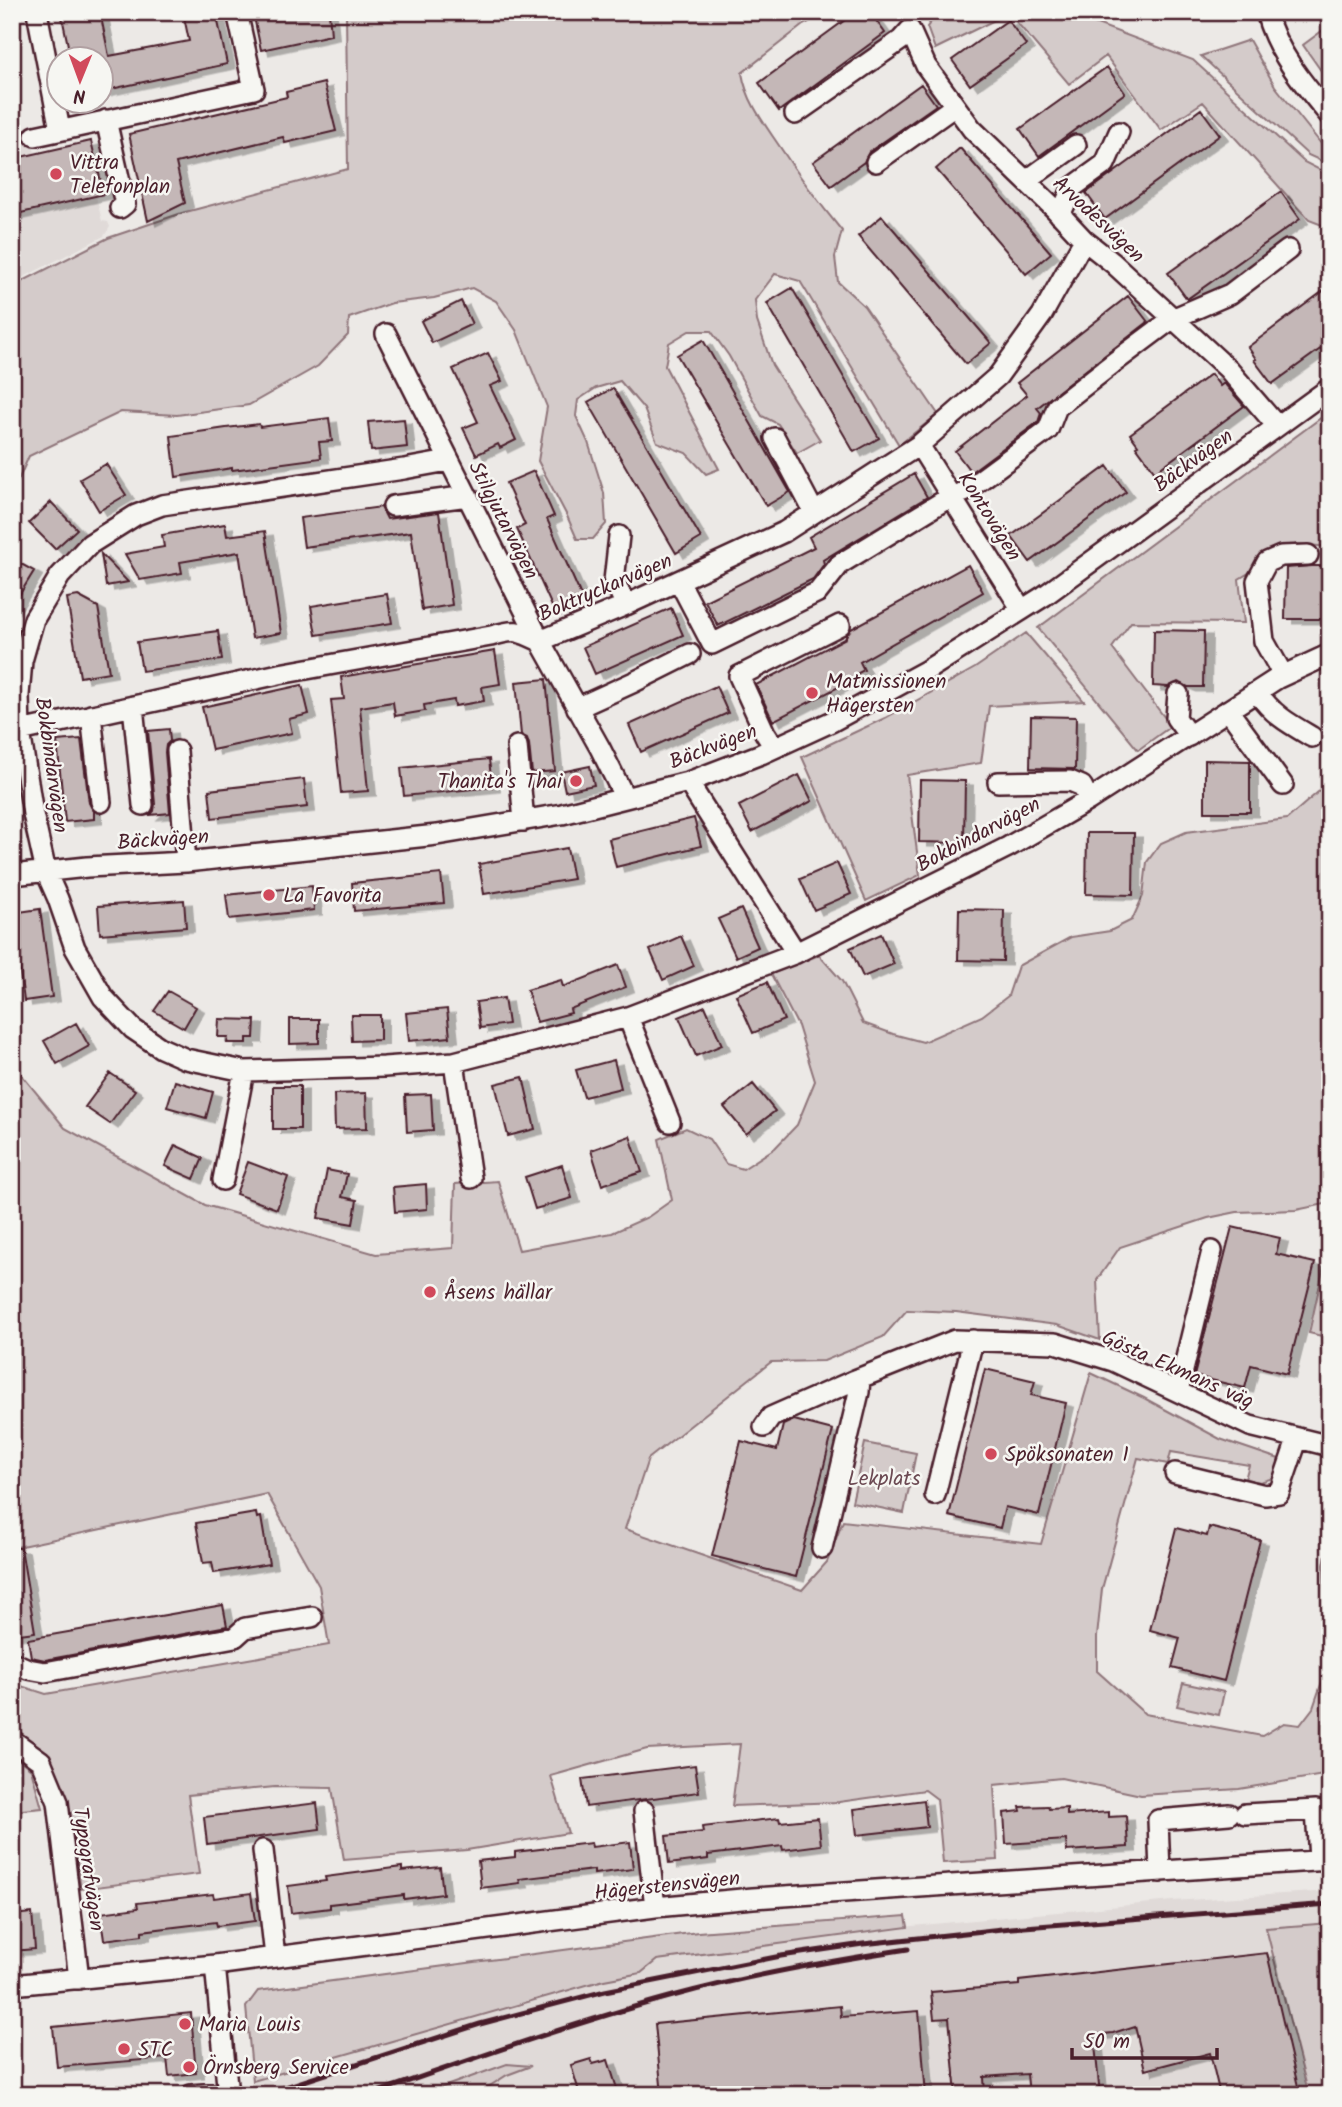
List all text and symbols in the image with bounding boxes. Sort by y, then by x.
north arrow [46,46,116,116]
text: N [73,80,86,110]
place label: Vittra Telefonplan [70,147,170,204]
marker: Vittra Telefonplan [48,166,64,182]
street label: Arvodesvägen [1044,168,1152,272]
street label: Bäckvägen [1147,421,1241,502]
street label: Stilgjutarvägen [459,456,547,586]
street label: Kontovägen [948,466,1029,568]
street label: Boktryckarvägen [533,545,678,632]
place label: Matmissionen Hägersten [826,666,947,723]
marker: Matmissionen Hägersten [804,685,820,701]
street label: Bokbindarvägen [25,695,76,835]
street label: Bäckvägen [665,716,762,779]
place label: Thanita's Thai [438,766,563,799]
marker: Thanita's Thai [568,773,584,789]
street label: Bokbindarvägen [911,789,1047,882]
street label: Bäckvägen [116,821,210,860]
place label: La Favorita [283,880,382,913]
marker: La Favorita [261,887,277,903]
place label: Åsens hällar [444,1277,553,1310]
marker: Åsens hällar [422,1284,438,1300]
street label: Gösta Ekmans väg [1096,1322,1259,1419]
place label: Spöksonaten 1 [1005,1439,1129,1472]
marker: Spöksonaten 1 [983,1446,999,1462]
park label: Lekplats [848,1463,920,1496]
street label: Typografvägen [62,1805,113,1933]
street label: Hägerstensvägen [593,1862,742,1911]
place label: Maria Louis [199,2009,301,2042]
marker: Maria Louis [177,2016,193,2032]
scale bar [1072,2016,1218,2060]
text: 50 m [1083,2026,1130,2059]
place label: STC [138,2034,173,2067]
marker: STC [116,2041,132,2057]
place label: Örnsberg Service [203,2052,350,2085]
marker: Örnsberg Service [181,2059,197,2075]

